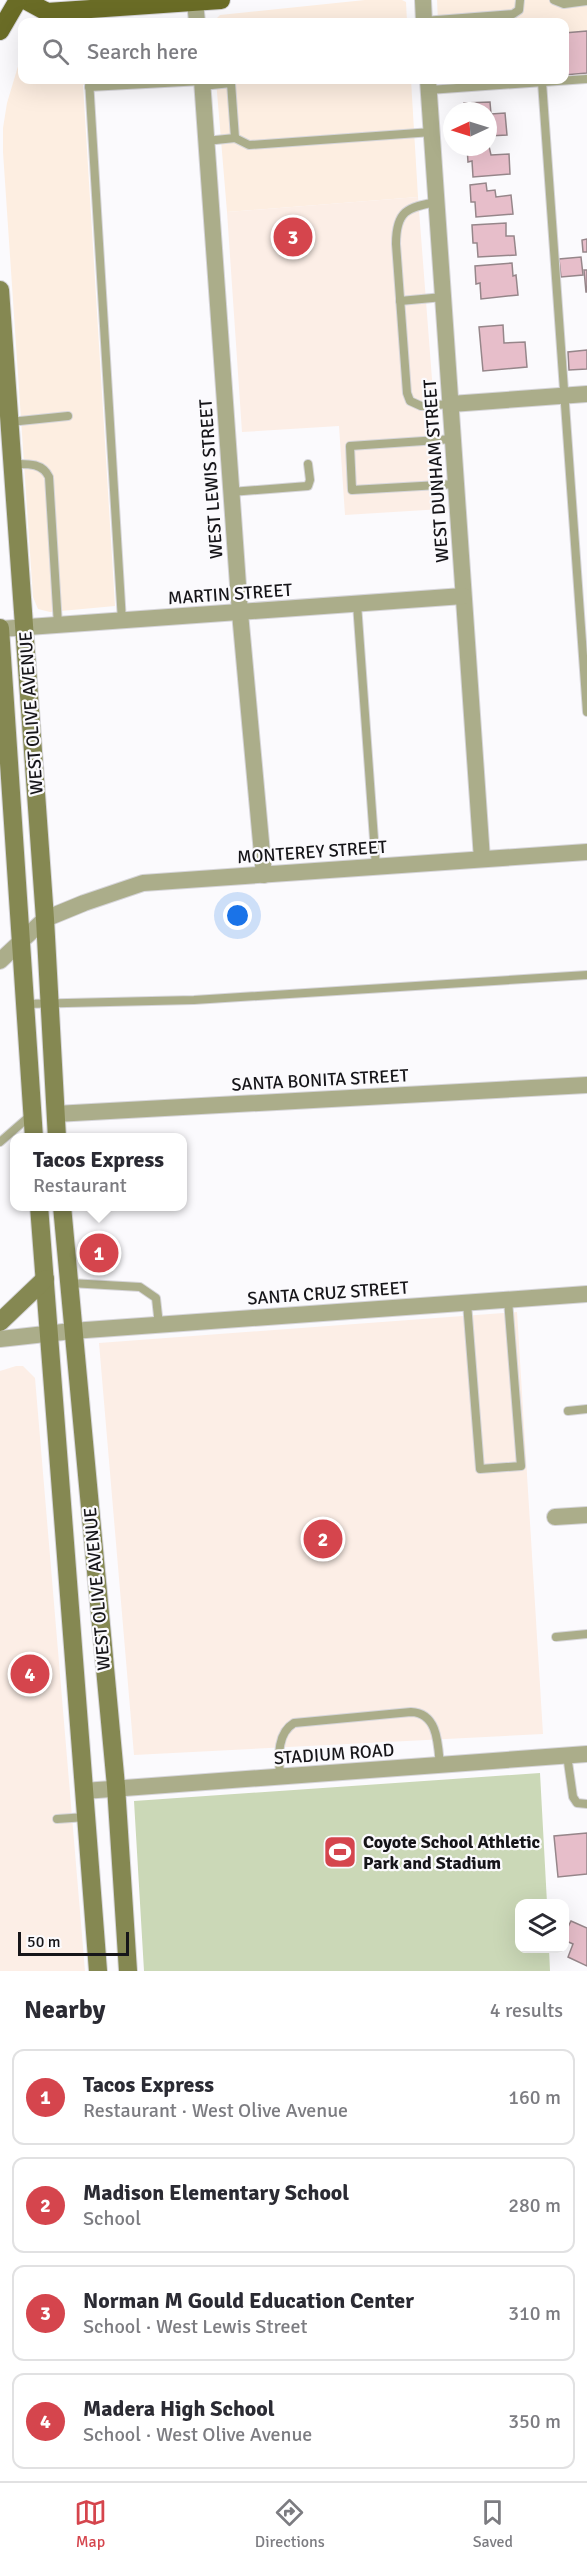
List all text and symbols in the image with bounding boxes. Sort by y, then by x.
search box [18,18,569,84]
icon: search [39,35,72,68]
text: Search here [87,38,198,65]
north arrow [443,102,497,156]
pin: 3 [274,214,312,260]
street label: WEST DUNHAM STREET [419,378,453,563]
street label: WEST LEWIS STREET [194,398,228,560]
street label: MARTIN STREET [167,579,293,609]
street label: WEST OLIVE AVENUE [14,631,48,795]
street label: MONTEREY STREET [236,836,388,868]
your location [223,901,252,930]
street label: SANTA BONITA STREET [231,1064,409,1096]
popup [10,1133,187,1211]
text: Tacos Express [33,1146,164,1173]
text: Restaurant [33,1173,127,1198]
pin: 1 [80,1230,118,1276]
street label: SANTA CRUZ STREET [247,1276,410,1310]
street label: WEST OLIVE AVENUE [79,1506,115,1672]
pin: 2 [304,1516,342,1562]
pin: 4 [10,1652,50,1696]
street label: STADIUM ROAD [273,1739,395,1769]
place label: Coyote School Athletic Park and Stadium [363,1831,541,1874]
sports icon: Coyote School Athletic Park and Stadium [322,1834,358,1870]
map controls [515,1899,569,1953]
button: layers [515,1899,569,1953]
scale bar [18,1929,129,1956]
text: 50 m [27,1932,61,1952]
text: Nearby [24,1994,105,2026]
text: 4 results [490,1998,563,2023]
text: Tacos Express [83,2071,214,2098]
text: 1 [40,2085,51,2110]
text: 160 m [508,2085,561,2110]
text: Restaurant · West Olive Avenue [83,2098,348,2123]
text: Madison Elementary School [83,2179,349,2206]
text: 2 [40,2193,51,2218]
text: 280 m [508,2193,561,2218]
text: School [83,2206,141,2231]
text: Norman M Gould Education Center [83,2287,414,2314]
text: 3 [40,2301,51,2326]
text: 310 m [508,2301,561,2326]
text: School · West Lewis Street [83,2314,307,2339]
text: Madera High School [83,2395,275,2422]
text: 4 [40,2409,51,2434]
text: 350 m [508,2409,561,2434]
text: School · West Olive Avenue [83,2422,312,2447]
tab: Map [74,2496,107,2552]
tab: Directions [255,2496,325,2552]
tab: Saved [473,2496,513,2552]

